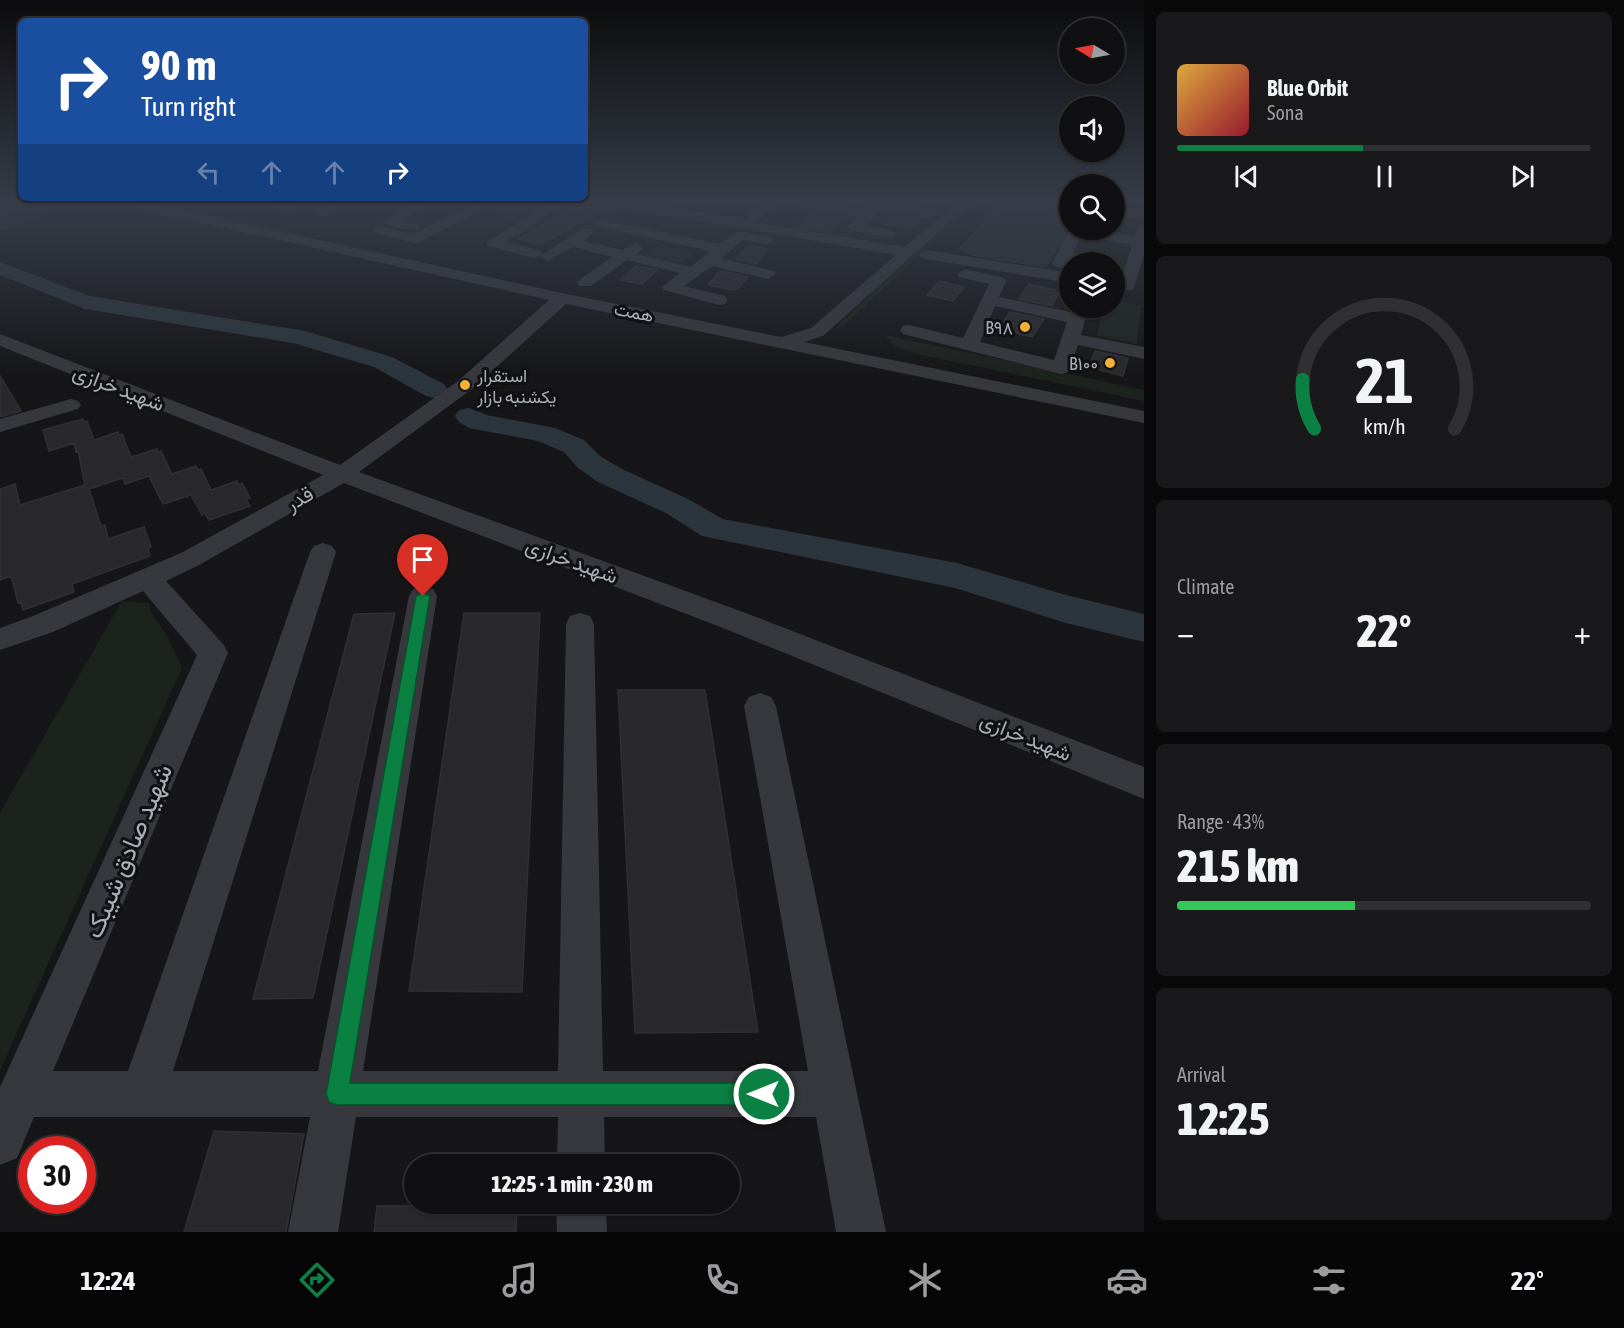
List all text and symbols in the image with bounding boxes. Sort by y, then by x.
north arrow [1059,18,1125,84]
map controls [1059,18,1125,318]
text: 90 m [141,41,216,89]
icon: right [42,42,120,120]
text: Blue Orbit [1267,75,1348,101]
text: Turn right [141,91,236,122]
button: sound [1059,96,1125,162]
text: Sona [1267,101,1304,124]
icon: left [192,156,225,189]
icon: ahead [255,156,288,189]
icon: ahead [318,156,351,189]
icon: right [381,156,414,189]
icon: previous [1230,160,1263,193]
icon: pause [1368,160,1401,193]
icon: next [1506,160,1539,193]
button: search [1059,174,1125,240]
button: layers [1059,252,1125,318]
street label: همت [613,298,655,326]
place label: B۹۸ [985,317,1013,338]
marker: B۹۸ [1018,320,1032,334]
text: 21 [1355,345,1413,416]
place label: B۱۰۰ [1069,353,1098,374]
marker: B۱۰۰ [1103,356,1117,370]
street label: شهید خرازی [69,359,168,417]
place label: استقرار یکشنبه بازار [476,365,556,408]
marker: استقرار یکشنبه بازار [458,378,472,392]
text: km/h [1363,414,1405,439]
street label: قدر [280,481,318,518]
street label: شهید خرازی [522,532,621,590]
pin [397,534,448,596]
icon: arrive [406,543,439,576]
text: Climate [1177,575,1234,598]
text: 22° [1357,605,1411,657]
text: − [1177,613,1194,651]
text: + [1574,613,1591,651]
street label: شهید خرازی [976,707,1075,767]
street label: شهید صادق شیبک [78,759,179,943]
text: Range · 43% [1177,810,1264,833]
text: 215 km [1177,840,1299,892]
position arrow [732,1062,796,1126]
text: Arrival [1177,1063,1226,1086]
text: 12:25 [1177,1093,1270,1145]
speed limit sign: 30 [18,1136,96,1214]
text: 12:25 · 1 min · 230 m [491,1171,653,1197]
icon: directions [296,1259,338,1301]
icon: music [499,1259,541,1301]
icon: phone [701,1259,743,1301]
icon: climate [904,1259,946,1301]
icon: car [1106,1259,1148,1301]
icon: filters [1308,1259,1350,1301]
text: 12:24 [80,1265,136,1296]
text: 22° [1511,1265,1544,1296]

